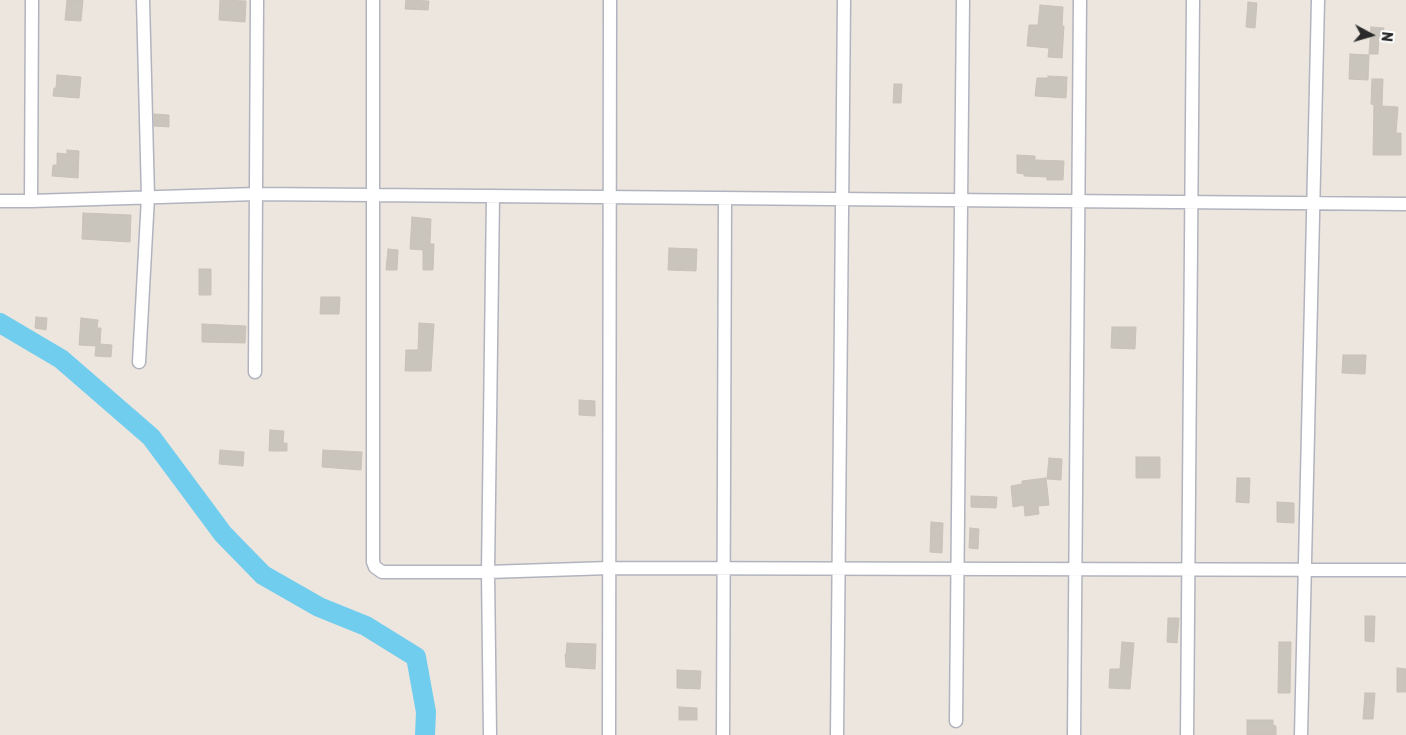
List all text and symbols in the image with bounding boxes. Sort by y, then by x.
north arrow [1346,10,1396,60]
text: N [1377,31,1395,43]

